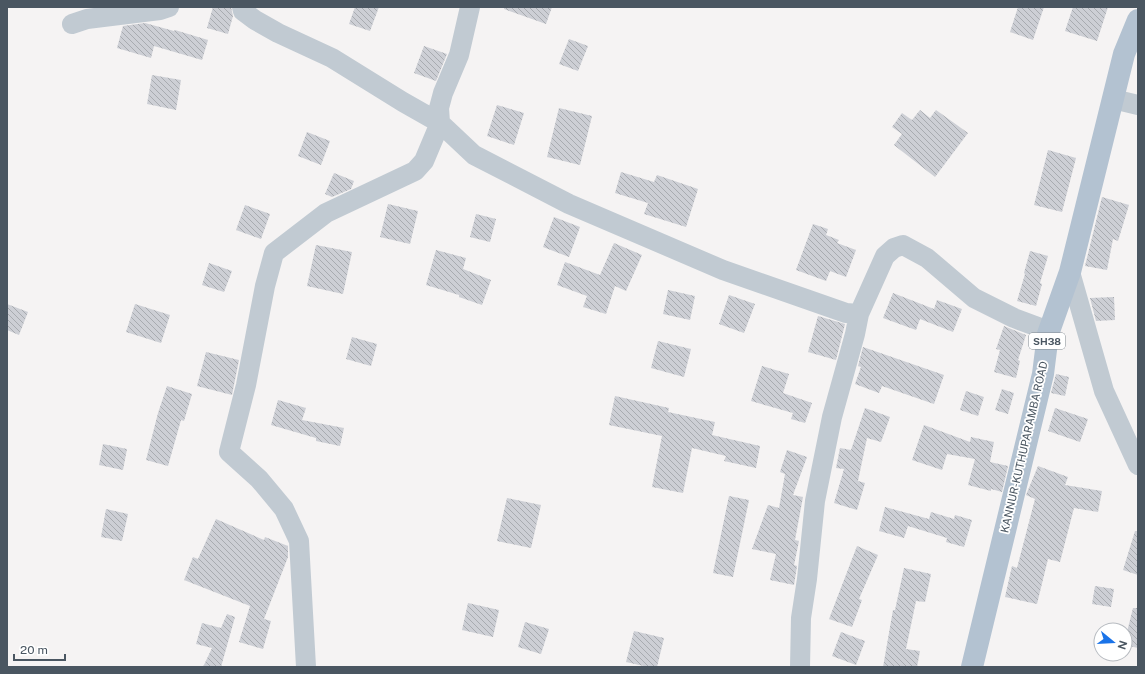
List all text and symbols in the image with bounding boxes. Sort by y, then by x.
road number: SH38 [1029,333,1065,349]
street label: KANNUR-KUTHUPARAMBA ROAD [998,360,1050,534]
north arrow [1093,622,1133,662]
scale bar [14,636,65,662]
text: N [1115,639,1130,651]
text: 20 m [20,643,48,657]

